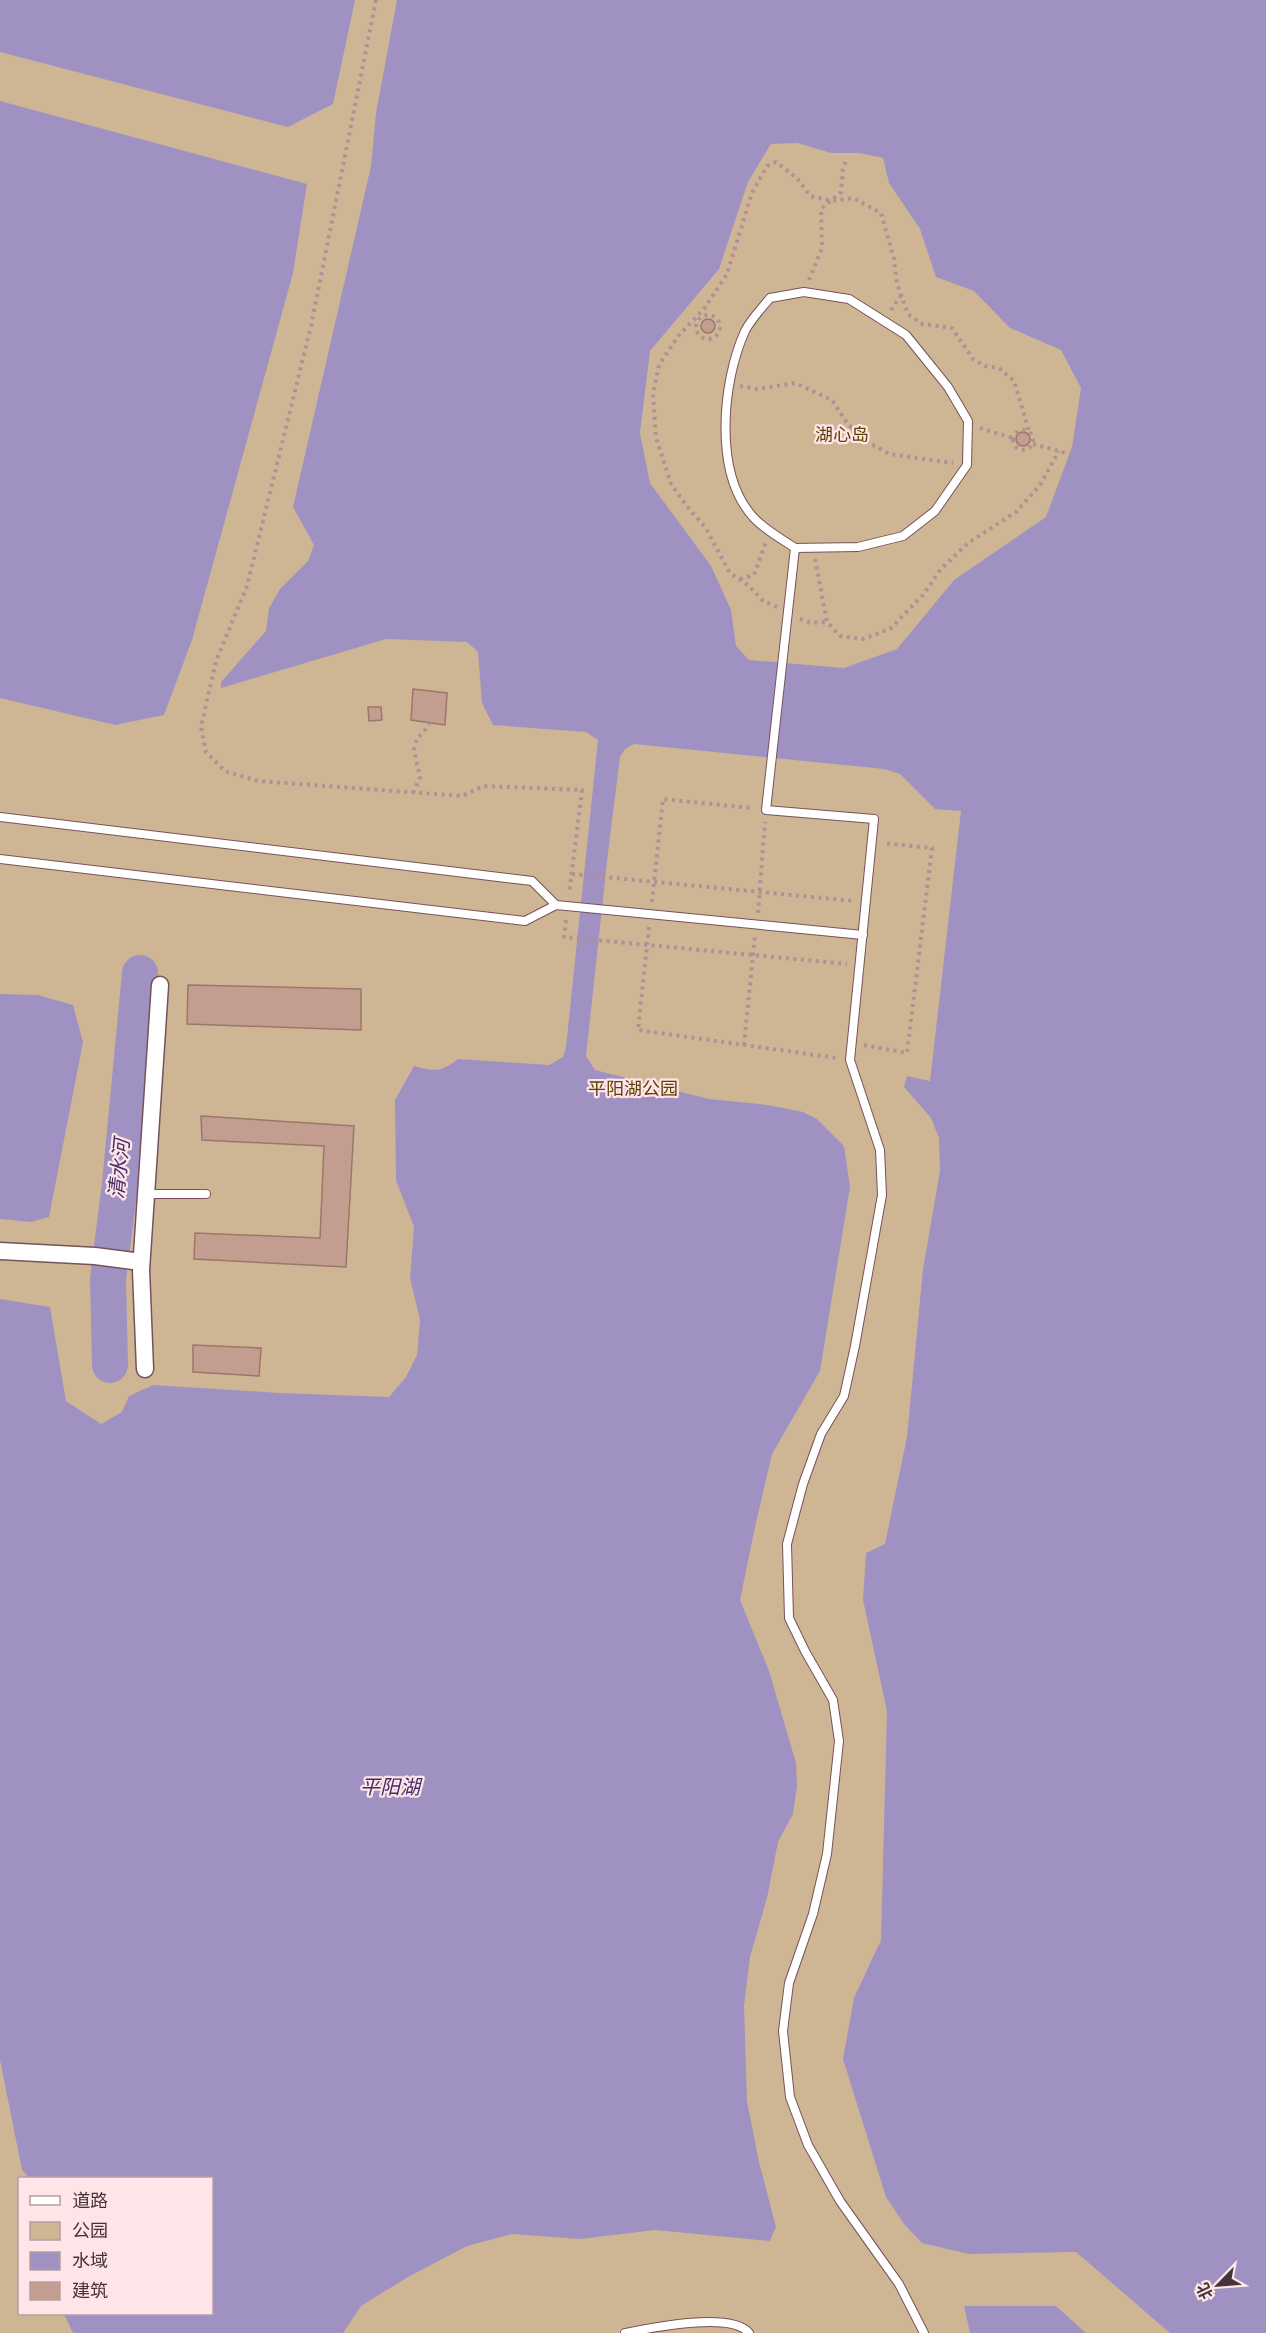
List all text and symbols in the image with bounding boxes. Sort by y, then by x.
park label: 湖心岛 [815,422,869,447]
park label: 平阳湖公园 [588,1076,678,1101]
water label: 清水河 [102,1134,136,1200]
water label: 平阳湖 [360,1773,423,1801]
legend [18,2177,213,2315]
text: 道路 [72,2188,108,2213]
text: 公园 [72,2218,108,2243]
text: 水域 [72,2248,108,2273]
north arrow [1188,2255,1248,2315]
text: 建筑 [72,2278,108,2303]
text: 北 [1191,2279,1219,2303]

